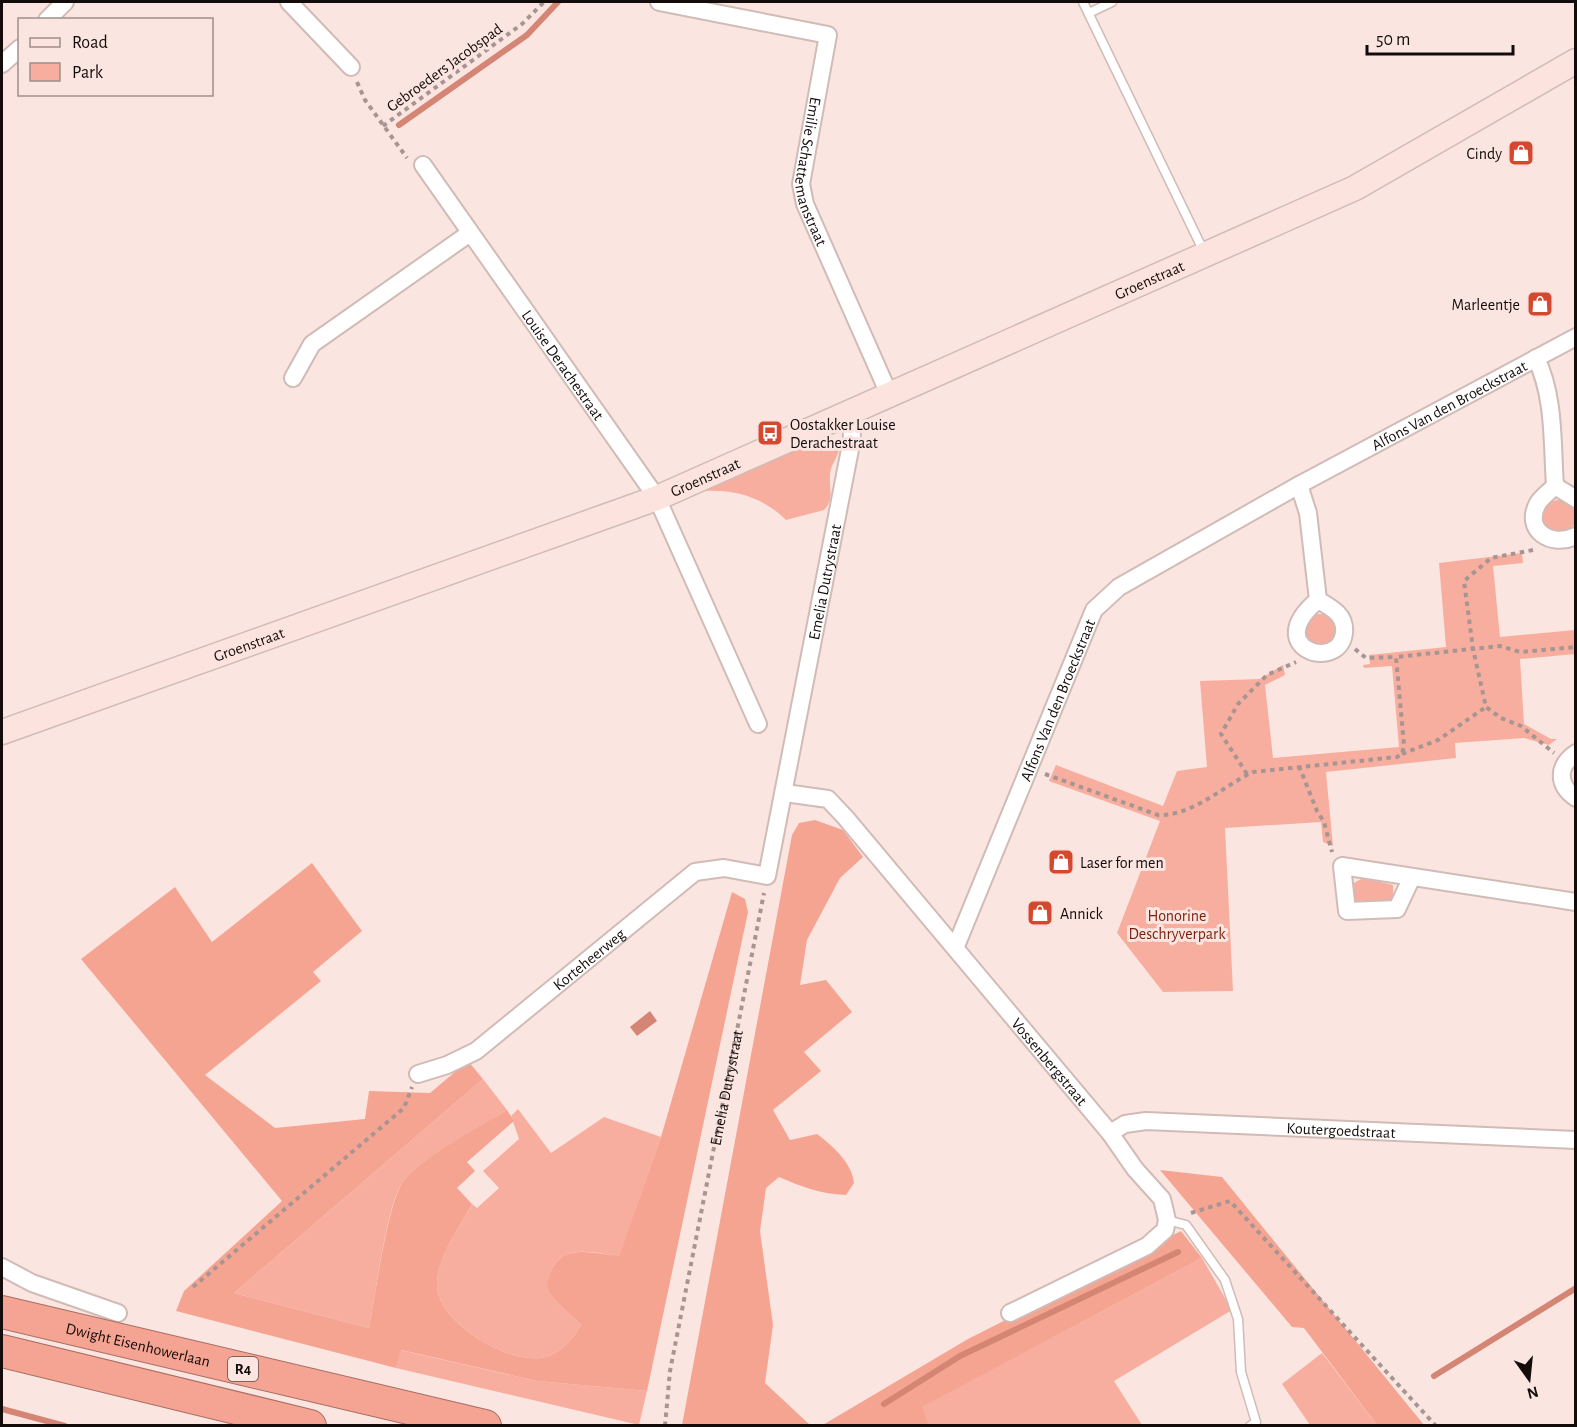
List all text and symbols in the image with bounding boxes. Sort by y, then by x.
legend [18,18,213,96]
scale bar [1367,18,1512,56]
street label: Gebroeders Jacobspad [384,21,505,115]
text: 50 m [1376,31,1410,49]
text: Road [72,34,108,52]
text: Park [72,64,104,82]
street label: Emilie Schattemanstraat [792,96,829,248]
shop icon: Cindy [1506,138,1536,168]
place label: Cindy [1466,146,1502,163]
street label: Groenstraat [1112,258,1187,303]
shop icon: Marleentje [1525,289,1555,319]
place label: Marleentje [1451,297,1520,314]
street label: Louise Derachestraat [518,307,606,423]
street label: Alfons Van den Broeckstraat [1369,358,1530,454]
place label: Oostakker Louise Derachestraat [790,417,896,451]
bus stop icon: Oostakker Louise Derachestraat [755,418,785,448]
street label: Groenstraat [668,455,742,500]
street label: Emelia Dutrystraat [806,523,844,641]
street label: Alfons Van den Broeckstraat [1018,617,1098,784]
street label: Groenstraat [212,625,287,665]
shop icon: Laser for men [1046,847,1076,877]
place label: Laser for men [1080,855,1164,871]
shop icon: Annick [1025,898,1055,928]
place label: Annick [1060,906,1103,922]
park label: Honorine Deschryverpark [1128,908,1226,943]
street label: Korteheerweg [550,926,628,994]
street label: Vossenbergstraat [1008,1015,1090,1109]
street label: Emelia Dutrystraat [708,1029,746,1147]
street label: Koutergoedstraat [1286,1120,1396,1141]
street label: Dwight Eisenhowerlaan [64,1320,212,1370]
north arrow [1499,1349,1559,1409]
road number: R4 [228,1357,258,1381]
text: N [1525,1383,1540,1402]

